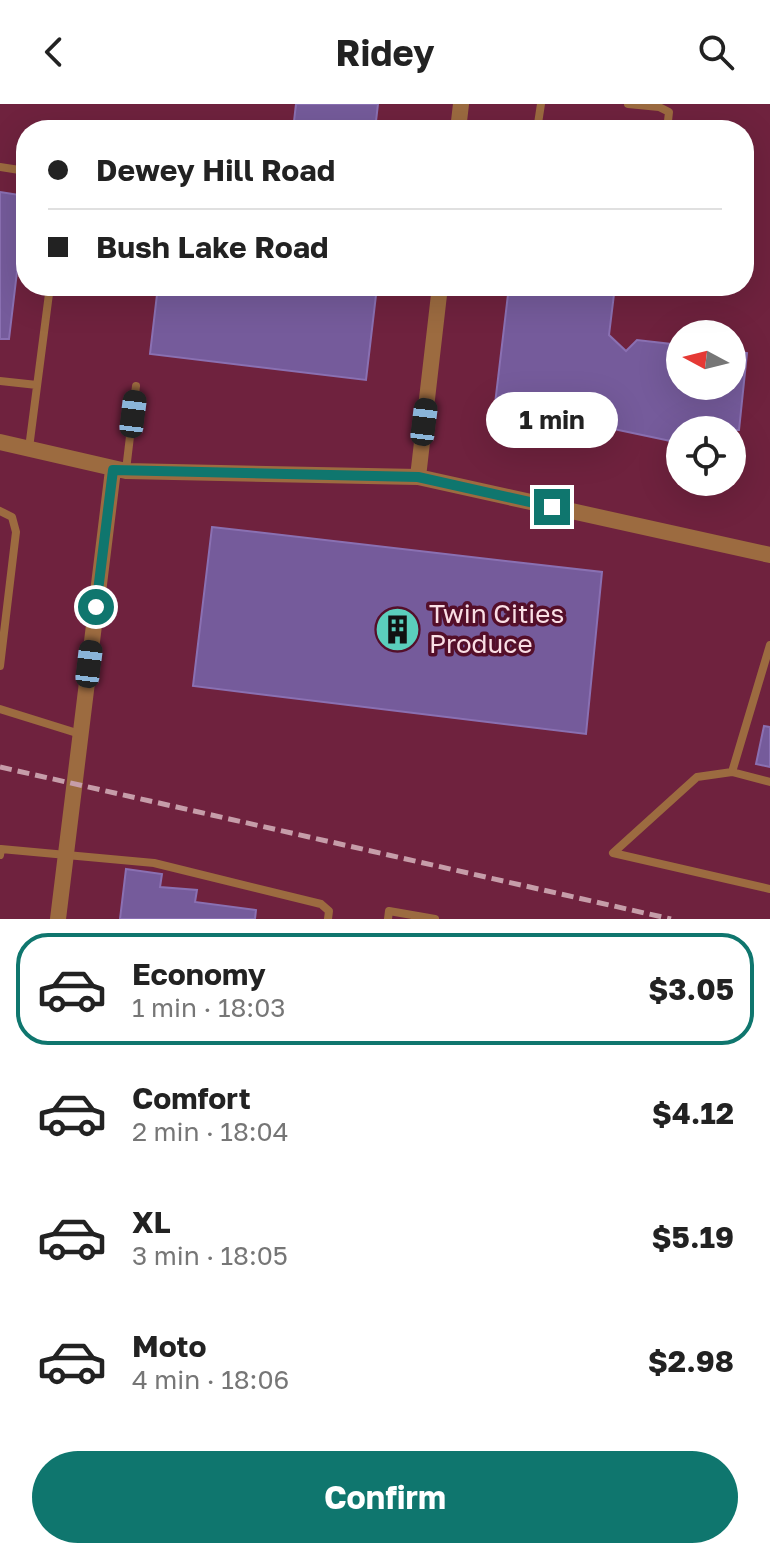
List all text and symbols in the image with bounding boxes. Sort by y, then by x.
icon: back [32,30,76,74]
icon: search [694,30,738,74]
text: Ridey [335,31,435,74]
text: Dewey Hill Road [96,152,335,188]
text: Bush Lake Road [96,229,329,265]
north arrow [666,320,746,400]
map controls [666,320,746,496]
car [118,389,148,439]
callout: 1 min [486,391,618,447]
car [409,397,439,447]
text: 1 min [519,404,585,435]
button: locate [666,416,746,496]
route end [534,489,570,525]
route start [78,589,114,625]
place label: Twin Cities Produce [429,598,564,659]
building icon: Twin Cities Produce [374,605,422,653]
car [74,639,104,689]
icon: car [36,953,108,1025]
text: Economy [132,956,266,992]
text: $3.05 [648,971,734,1007]
text: 1 min · 18:03 [132,992,285,1023]
icon: car [36,1077,108,1149]
text: Comfort [132,1080,251,1116]
text: $4.12 [652,1095,734,1131]
text: 2 min · 18:04 [132,1116,289,1147]
icon: car [36,1201,108,1273]
text: XL [132,1204,171,1240]
text: $5.19 [652,1219,734,1255]
text: 3 min · 18:05 [132,1240,288,1271]
icon: car [36,1325,108,1397]
text: Moto [132,1328,207,1364]
text: $2.98 [648,1343,734,1379]
text: 4 min · 18:06 [132,1364,289,1395]
button: Confirm [32,1451,738,1543]

